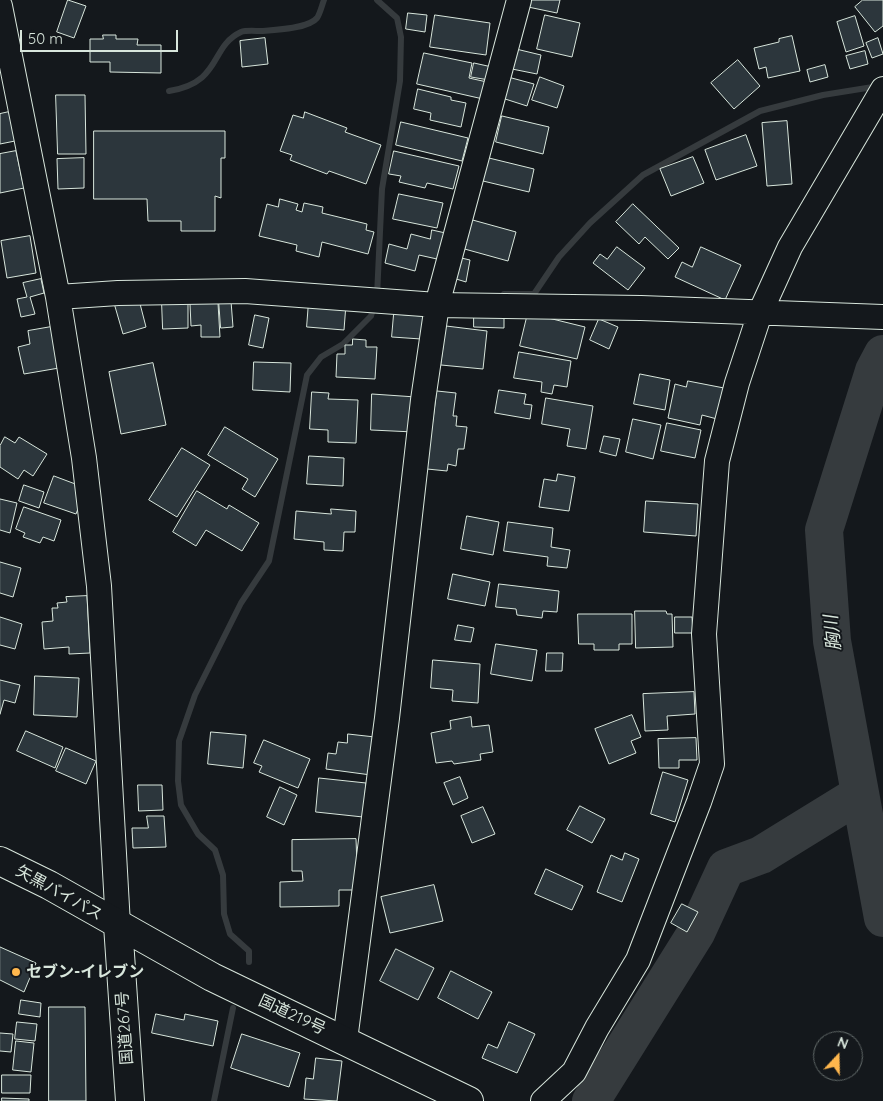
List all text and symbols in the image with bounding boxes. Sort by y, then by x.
scale bar [22,20,180,52]
text: 50 m [28,29,63,48]
water label: 胸川 [820,614,846,652]
street label: 矢黒バイパス [12,861,106,925]
place label: セブン-イレブン [26,962,144,982]
marker: セブン-イレブン [10,966,22,978]
street label: 国道267号 [113,991,137,1065]
street label: 国道219号 [255,991,329,1039]
north arrow [813,1031,863,1081]
text: N [835,1033,851,1053]

